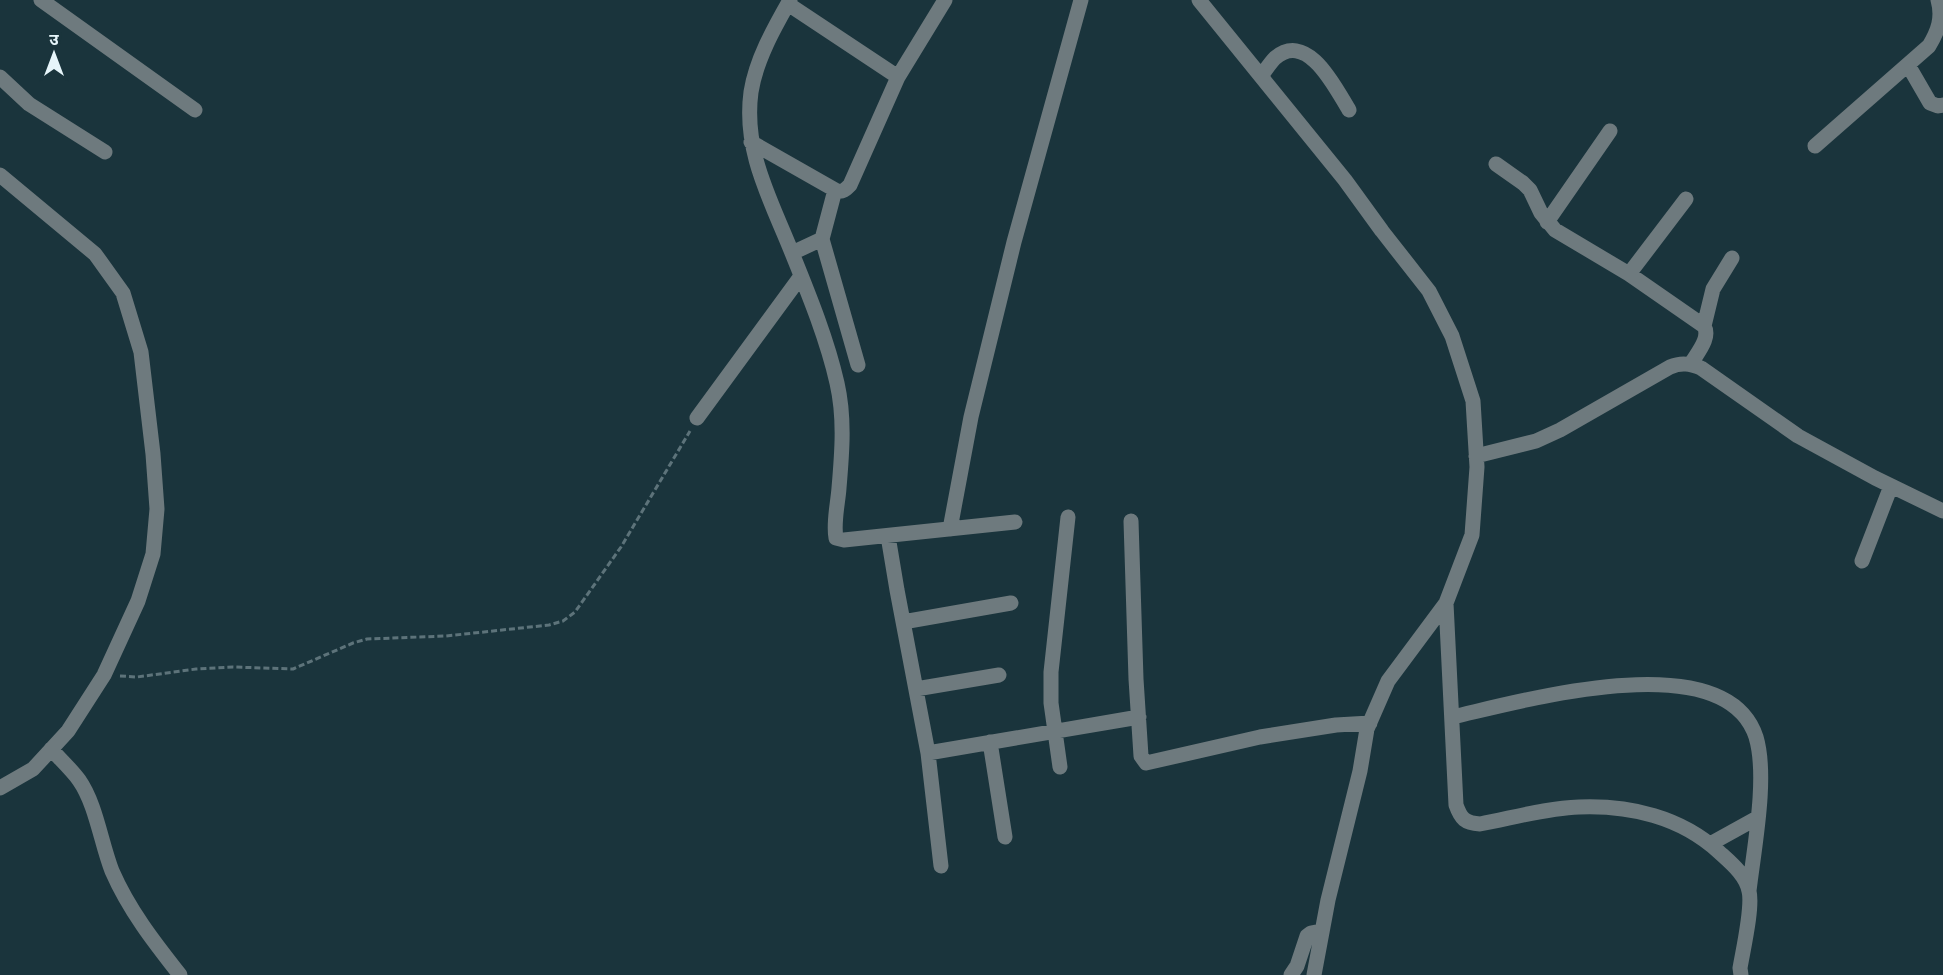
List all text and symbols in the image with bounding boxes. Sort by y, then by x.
north arrow [24,24,84,84]
text: उ [49,30,59,48]

